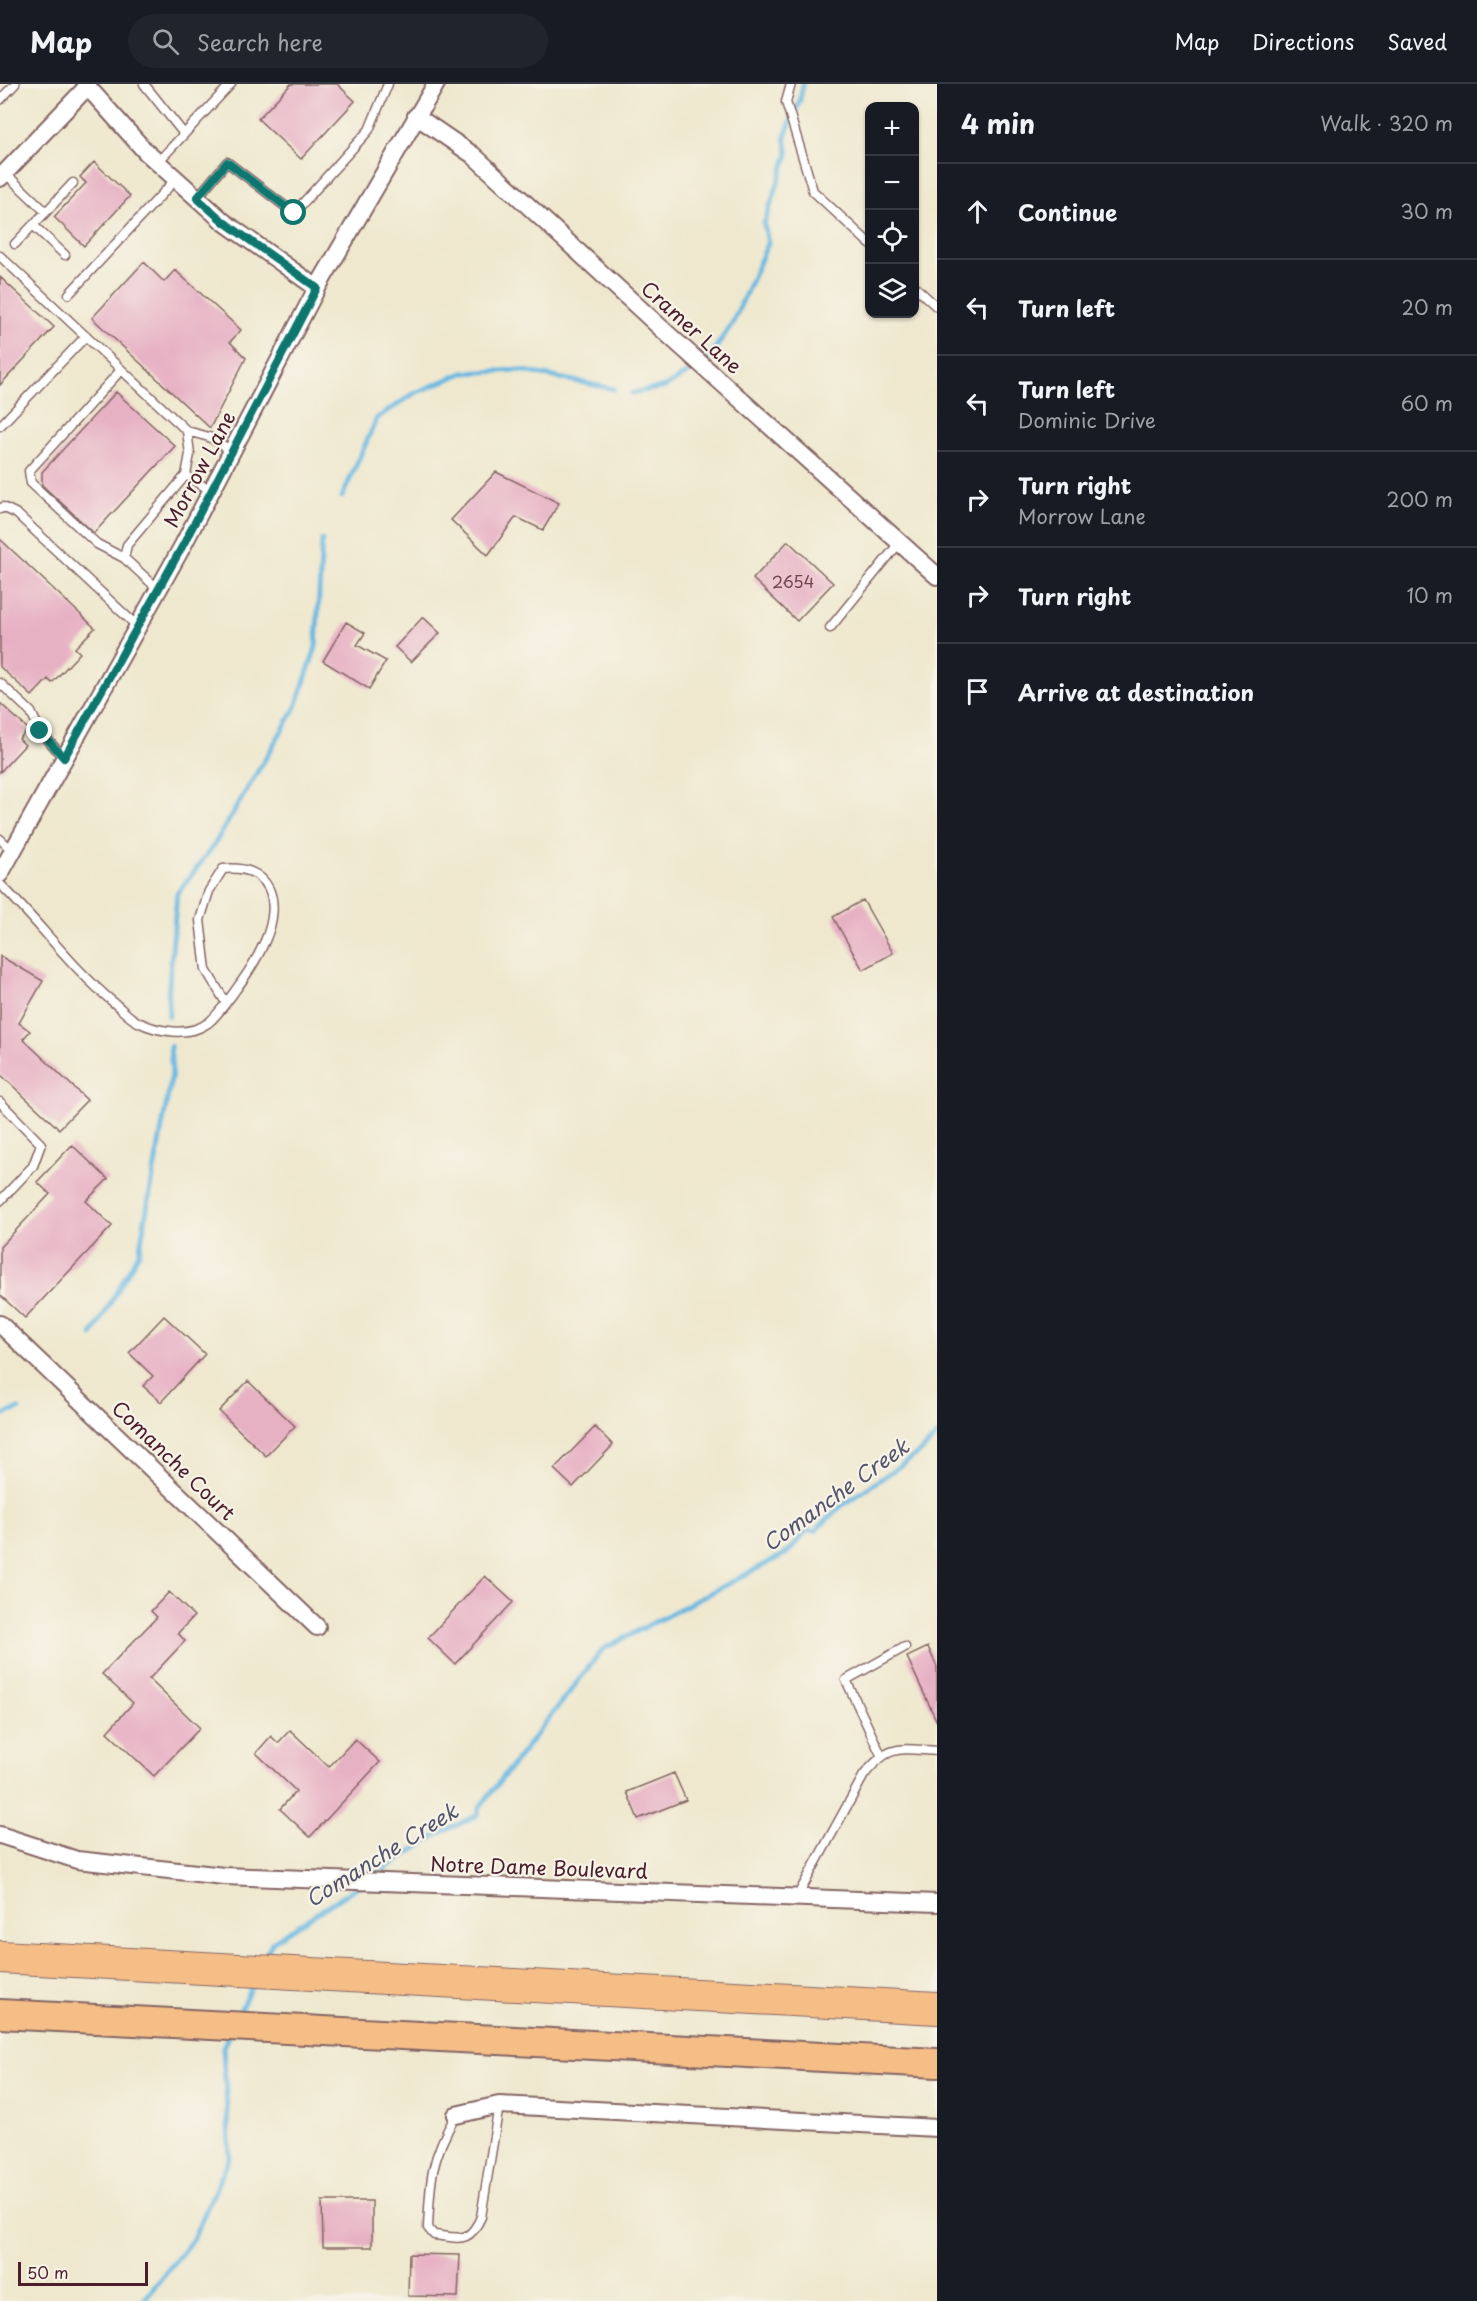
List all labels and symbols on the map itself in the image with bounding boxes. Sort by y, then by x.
route start [280,199,306,225]
street label: Cramer Lane [635,273,749,381]
street label: Morrow Lane [156,406,242,532]
house number: 2654 [772,569,814,593]
route end [26,717,52,743]
street label: Comanche Court [106,1393,242,1527]
water label: Comanche Creek [755,1429,916,1558]
water label: Comanche Creek [298,1794,465,1914]
street label: Notre Dame Boulevard [430,1848,648,1886]
scale bar [18,2259,148,2286]

